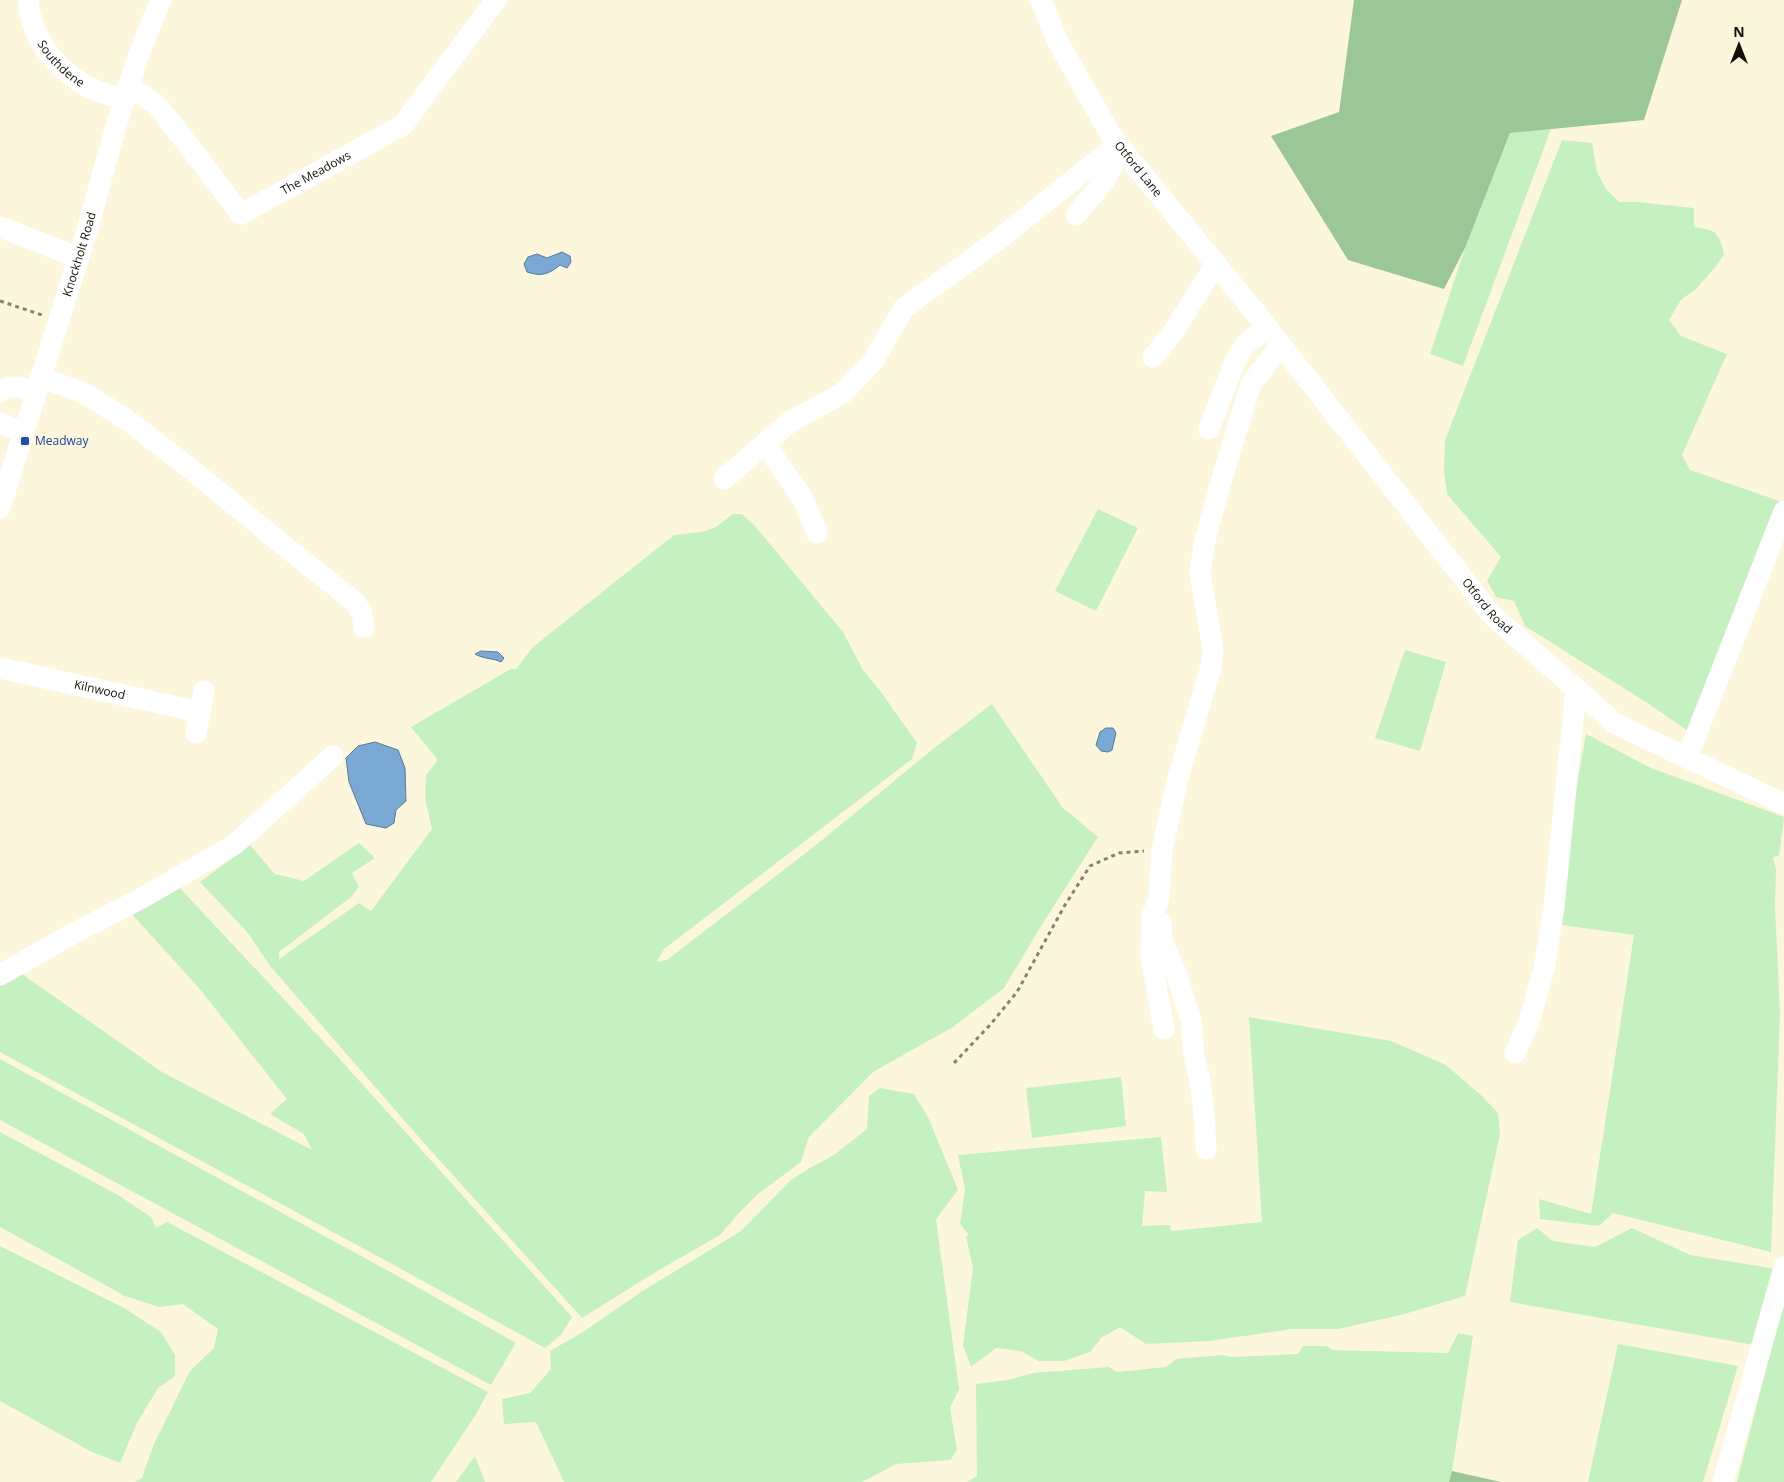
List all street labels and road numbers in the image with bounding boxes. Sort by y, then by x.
street label: Southdene [34,37,88,91]
street label: Otford Lane [1111,137,1167,200]
street label: The Meadows [277,146,354,199]
street label: Knockholt Road [58,210,100,299]
street label: Otford Road [1458,574,1516,637]
street label: Kilnwood [73,676,127,703]

